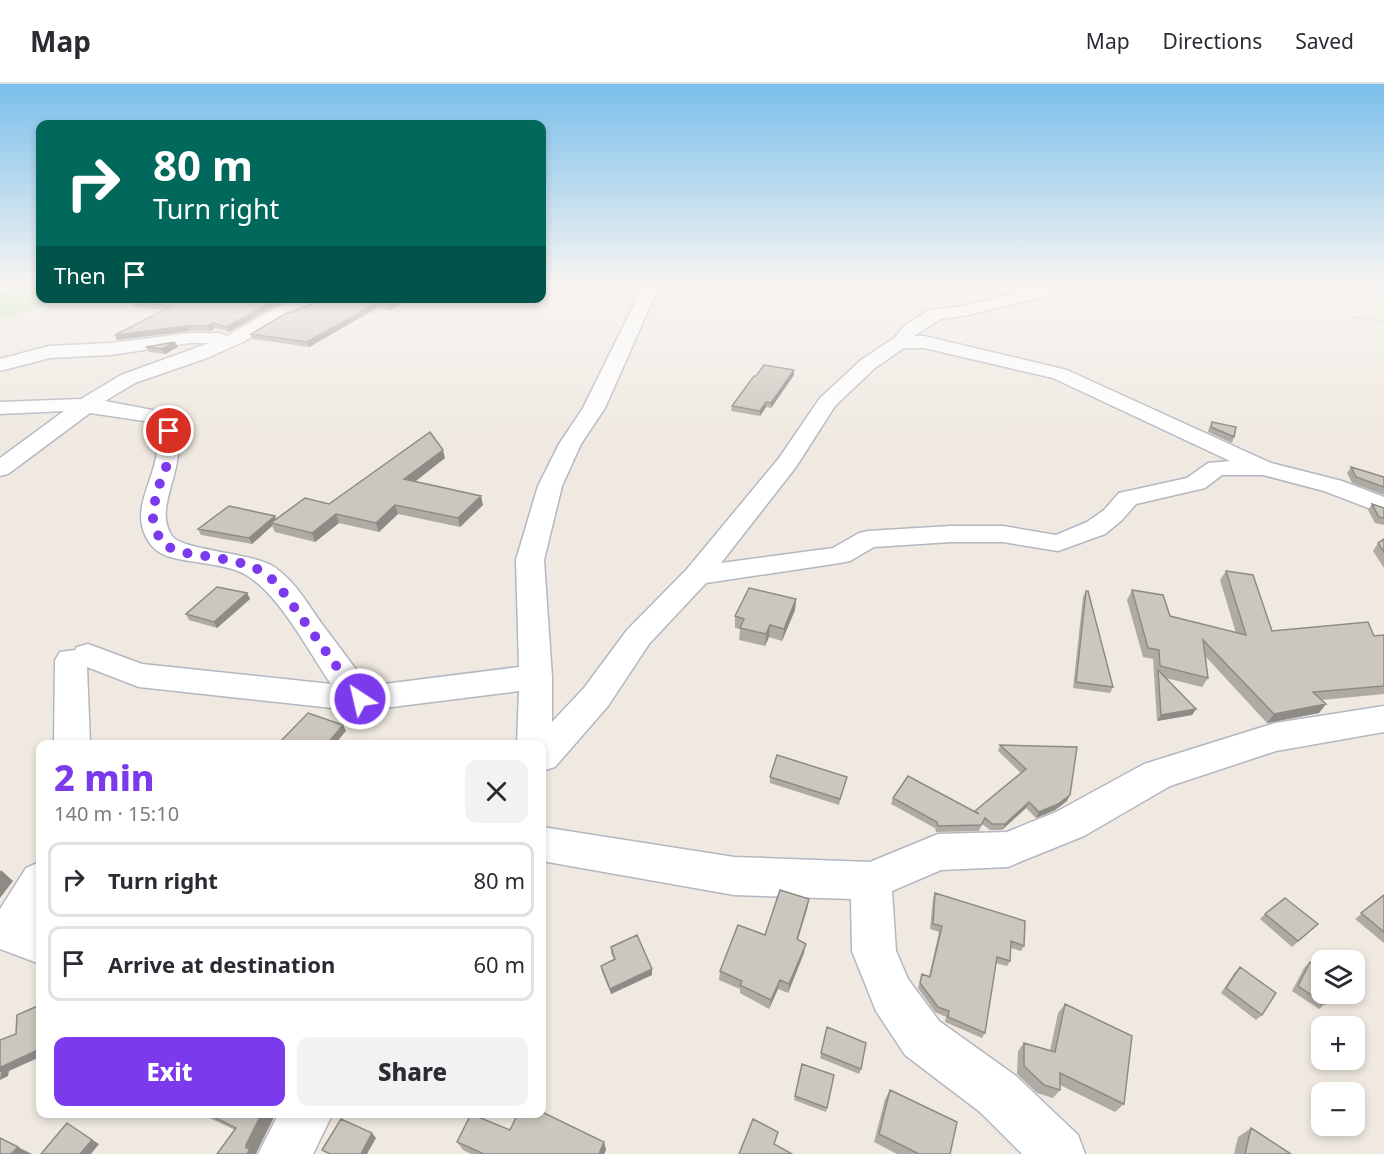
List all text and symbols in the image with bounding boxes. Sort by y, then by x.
text: Map [30,22,91,60]
text: Map [1086,27,1130,55]
text: Directions [1163,27,1262,55]
text: Saved [1295,27,1354,55]
text: 80 m [153,136,253,193]
icon: right [54,144,132,222]
text: Turn right [153,190,279,227]
icon: arrive [118,258,151,291]
text: Then [54,260,106,290]
pin [143,405,194,456]
icon: arrive [152,414,185,447]
position arrow [328,667,392,731]
text: 2 min [54,753,155,802]
button: close [465,760,528,823]
text: 140 m · 15:10 [54,800,179,827]
icon: right [57,863,90,896]
text: Turn right [108,865,218,895]
text: 80 m [474,865,525,895]
icon: arrive [57,947,90,980]
text: Arrive at destination [108,949,335,979]
text: 60 m [474,949,525,979]
map controls [1311,950,1365,1136]
button: layers [1311,950,1365,1004]
button: + [1311,1016,1365,1070]
button: Exit [54,1037,285,1106]
button: Share [297,1037,528,1106]
button: − [1311,1082,1365,1136]

